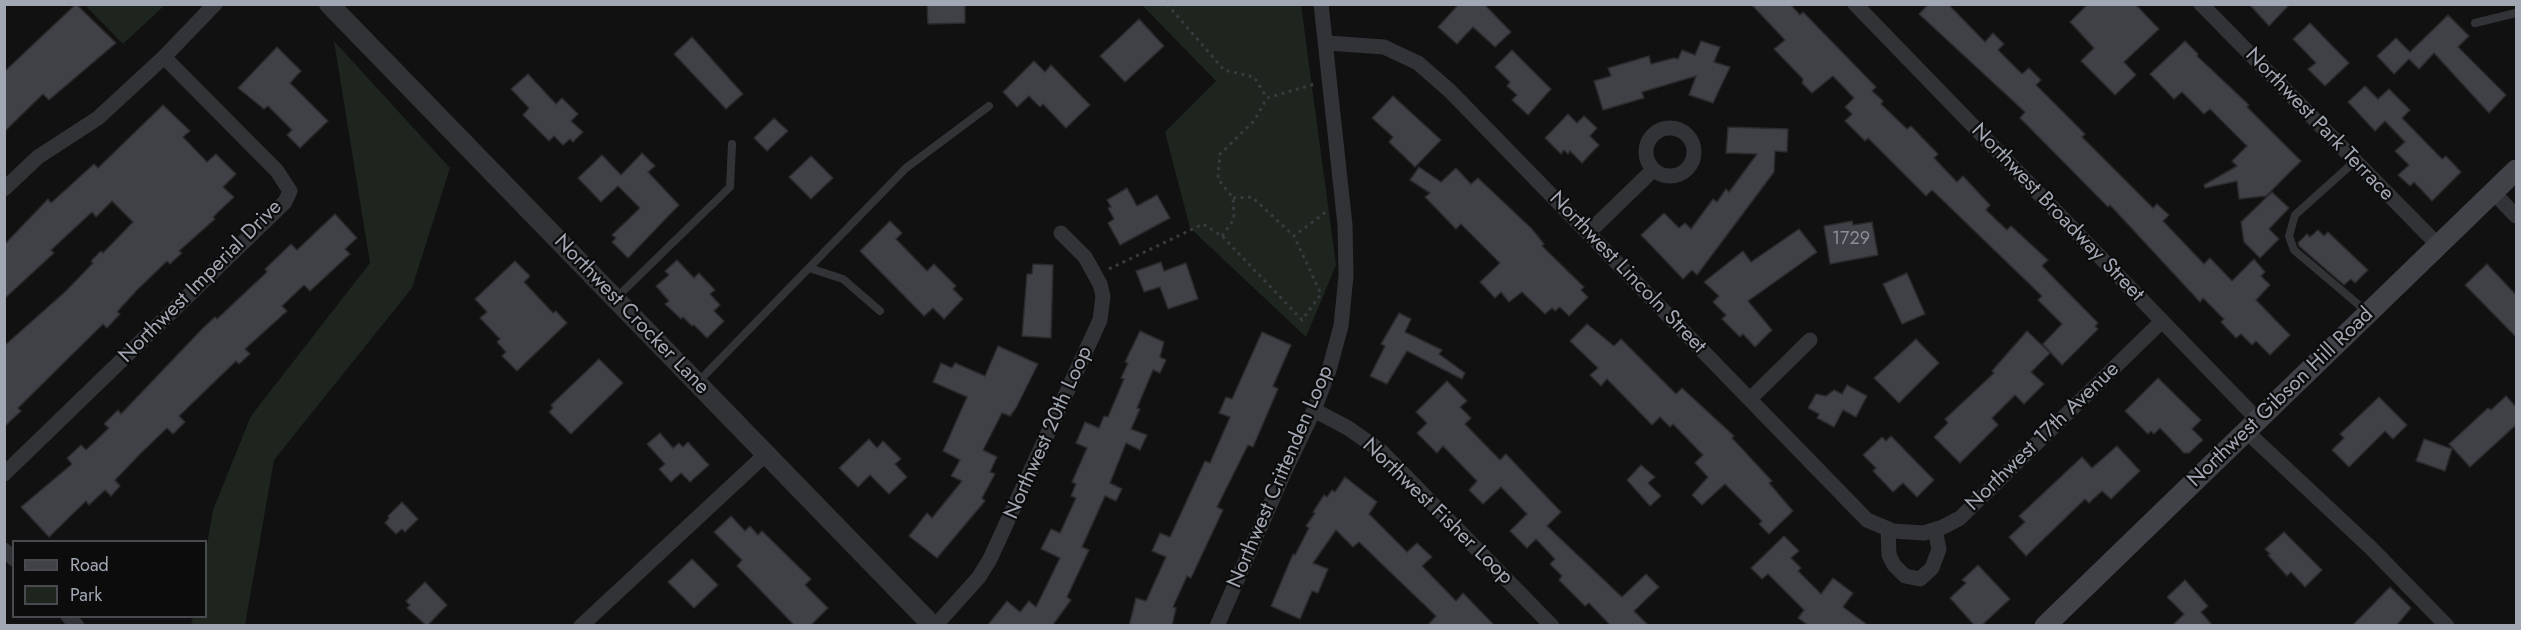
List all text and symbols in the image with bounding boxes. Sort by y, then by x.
street label: Northwest Park Terrace [2239,43,2399,207]
street label: Northwest Broadway Street [1965,119,2149,307]
street label: Northwest Lincoln Street [1543,187,1711,359]
street label: Northwest Imperial Drive [114,195,288,369]
house number: 1729 [1832,229,1870,251]
street label: Northwest Crocker Lane [548,230,714,400]
street label: Northwest Gibson Hill Road [2183,303,2379,493]
street label: Northwest 20th Loop [1000,343,1098,523]
street label: Northwest 17th Avenue [1961,357,2125,517]
street label: Northwest Crittenden Loop [1223,362,1339,592]
street label: Northwest Fisher Loop [1356,434,1518,590]
legend [12,540,207,618]
text: Road [70,552,109,578]
text: Park [70,582,102,608]

